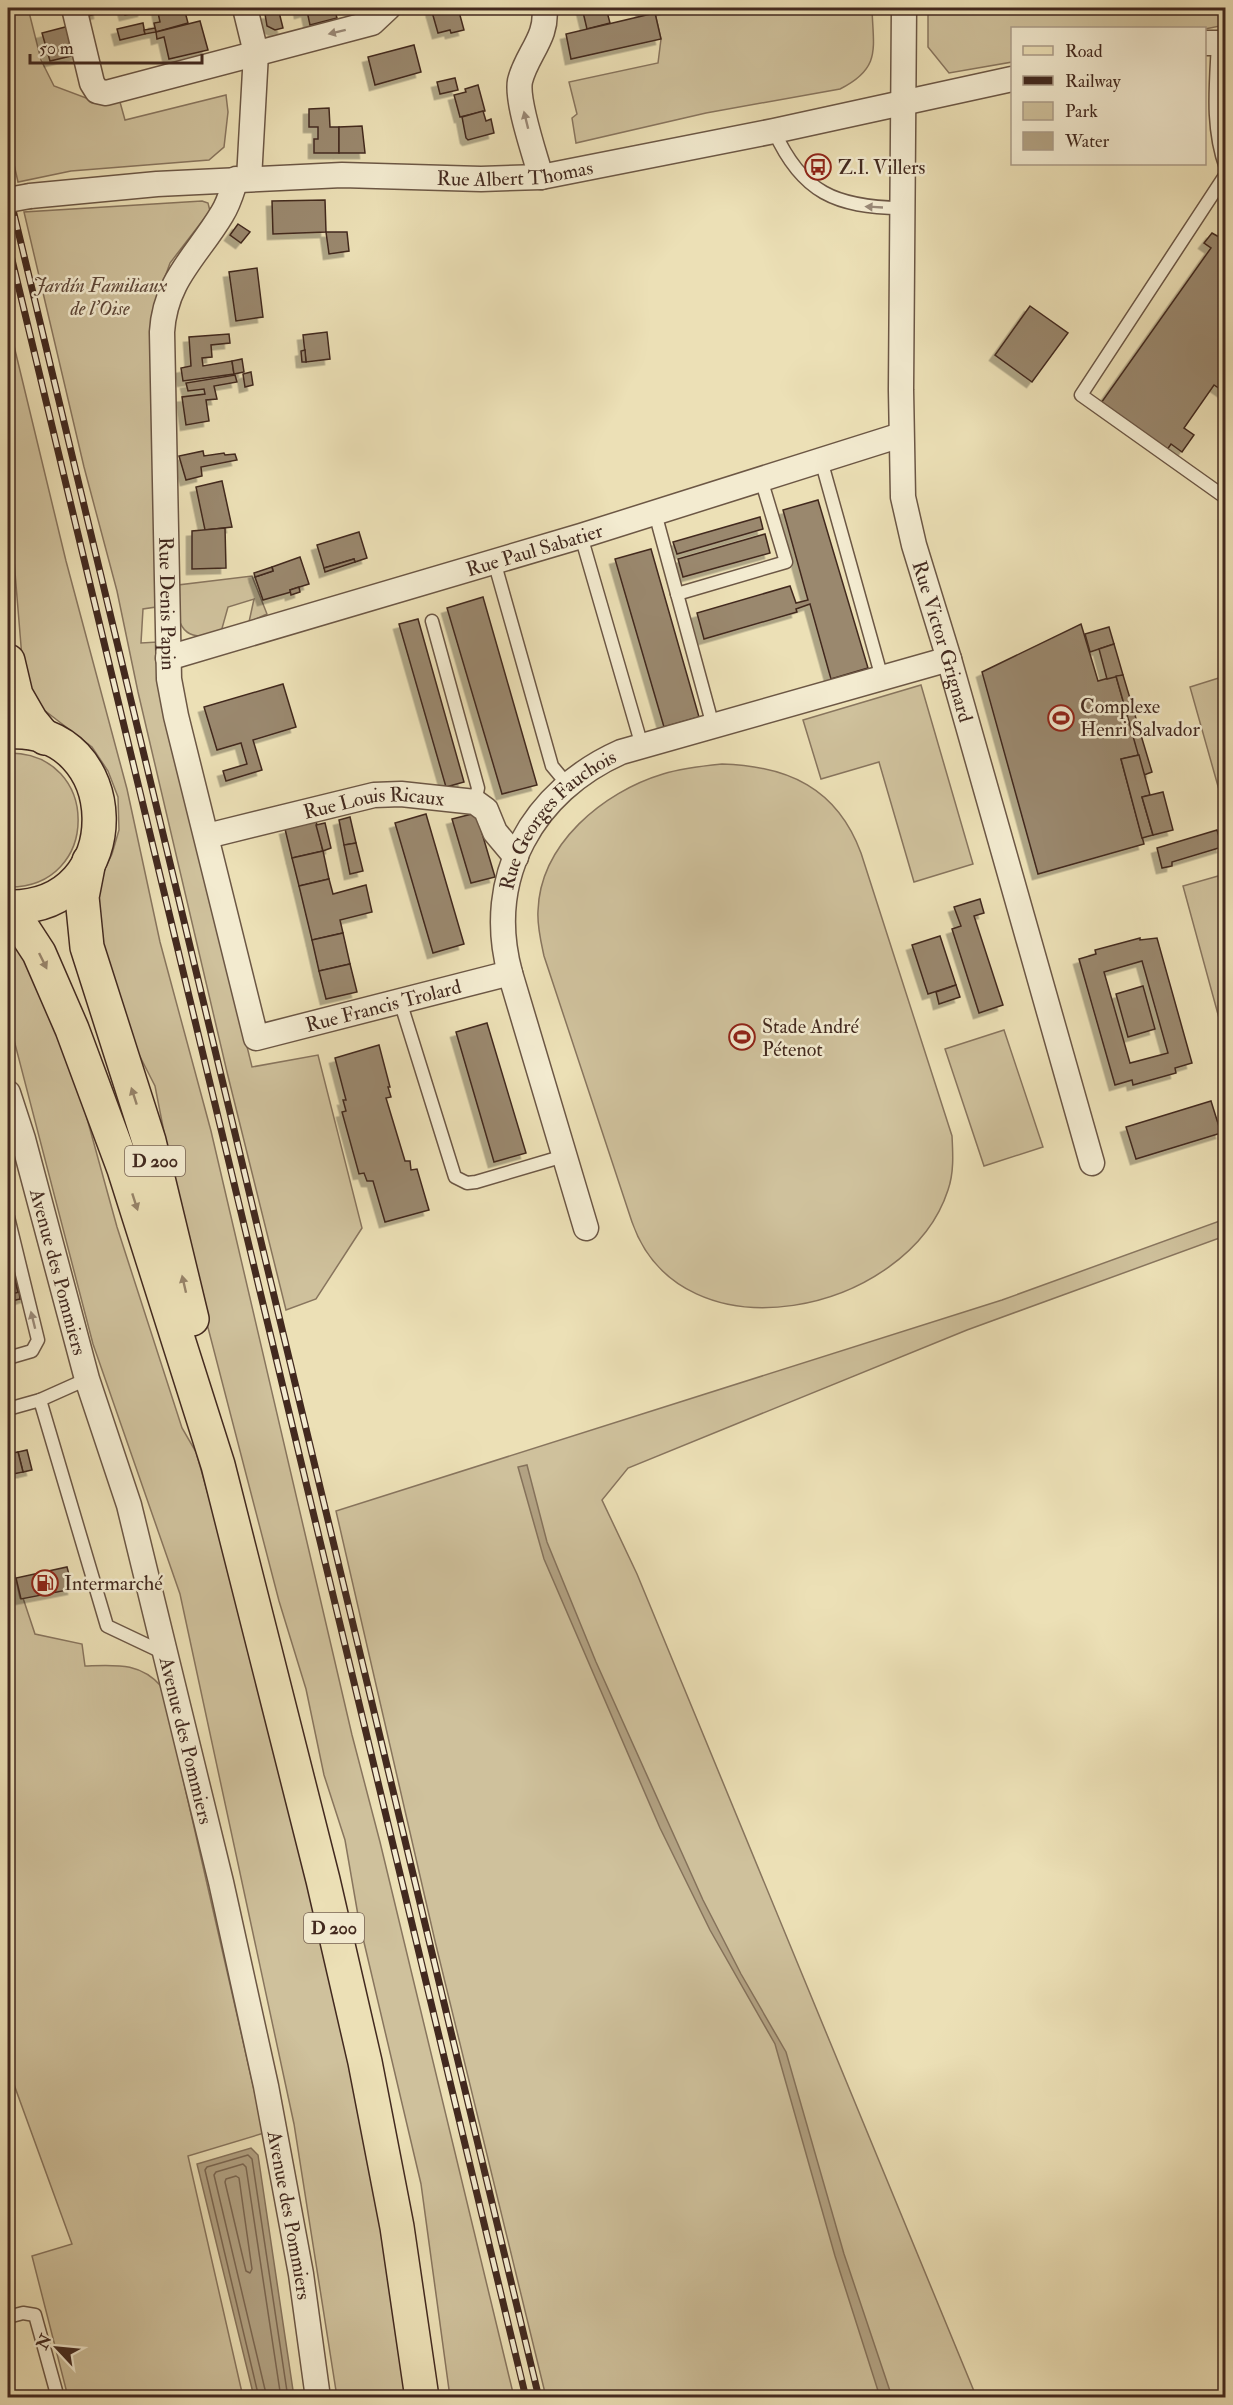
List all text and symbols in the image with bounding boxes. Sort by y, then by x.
scale bar [30,27,202,65]
legend [1011,27,1206,165]
one-way arrow [328,28,347,38]
text: 50 m [39,37,74,60]
text: Road [1065,40,1103,63]
text: Railway [1065,70,1122,93]
text: Park [1065,100,1098,123]
one-way arrow [521,111,531,129]
text: Water [1064,130,1109,153]
bus stop icon: Z.I. Villers [803,152,833,182]
street label: Rue Albert Thomas [436,155,595,192]
place label: Z.I. Villers [838,155,925,180]
one-way arrow [865,202,884,211]
park label: Jardín Familiaux de l'Oise [33,273,168,321]
street label: Rue Paul Sabatier [463,518,606,582]
street label: Rue Denis Papin [153,537,181,671]
street label: Rue Victor Grignard [907,558,978,725]
place label: Complexe Henri Salvador [1080,694,1200,742]
sports icon: Complexe Henri Salvador [1046,703,1076,733]
street label: Rue Georges Fauchois [494,744,620,892]
street label: Rue Louis Ricaux [301,782,446,825]
one-way arrow [38,953,47,970]
street label: Rue Francis Trolard [303,974,464,1038]
place label: Stade André Pétenot [762,1014,859,1062]
sports icon: Stade André Pétenot [727,1022,757,1052]
one-way arrow [129,1087,139,1105]
road number: D 200 [125,1146,185,1176]
street label: Avenue des Pommiers [24,1185,92,1358]
one-way arrow [130,1193,140,1211]
one-way arrow [179,1274,188,1293]
one-way arrow [28,1311,38,1329]
fuel station icon: Intermarché [30,1568,60,1598]
place label: Intermarché [64,1571,163,1596]
street label: Avenue des Pommiers [153,1654,218,1827]
road number: D 200 [304,1913,364,1943]
street label: Avenue des Pommiers [261,2128,316,2301]
north arrow [27,2318,87,2378]
text: N [32,2330,57,2354]

